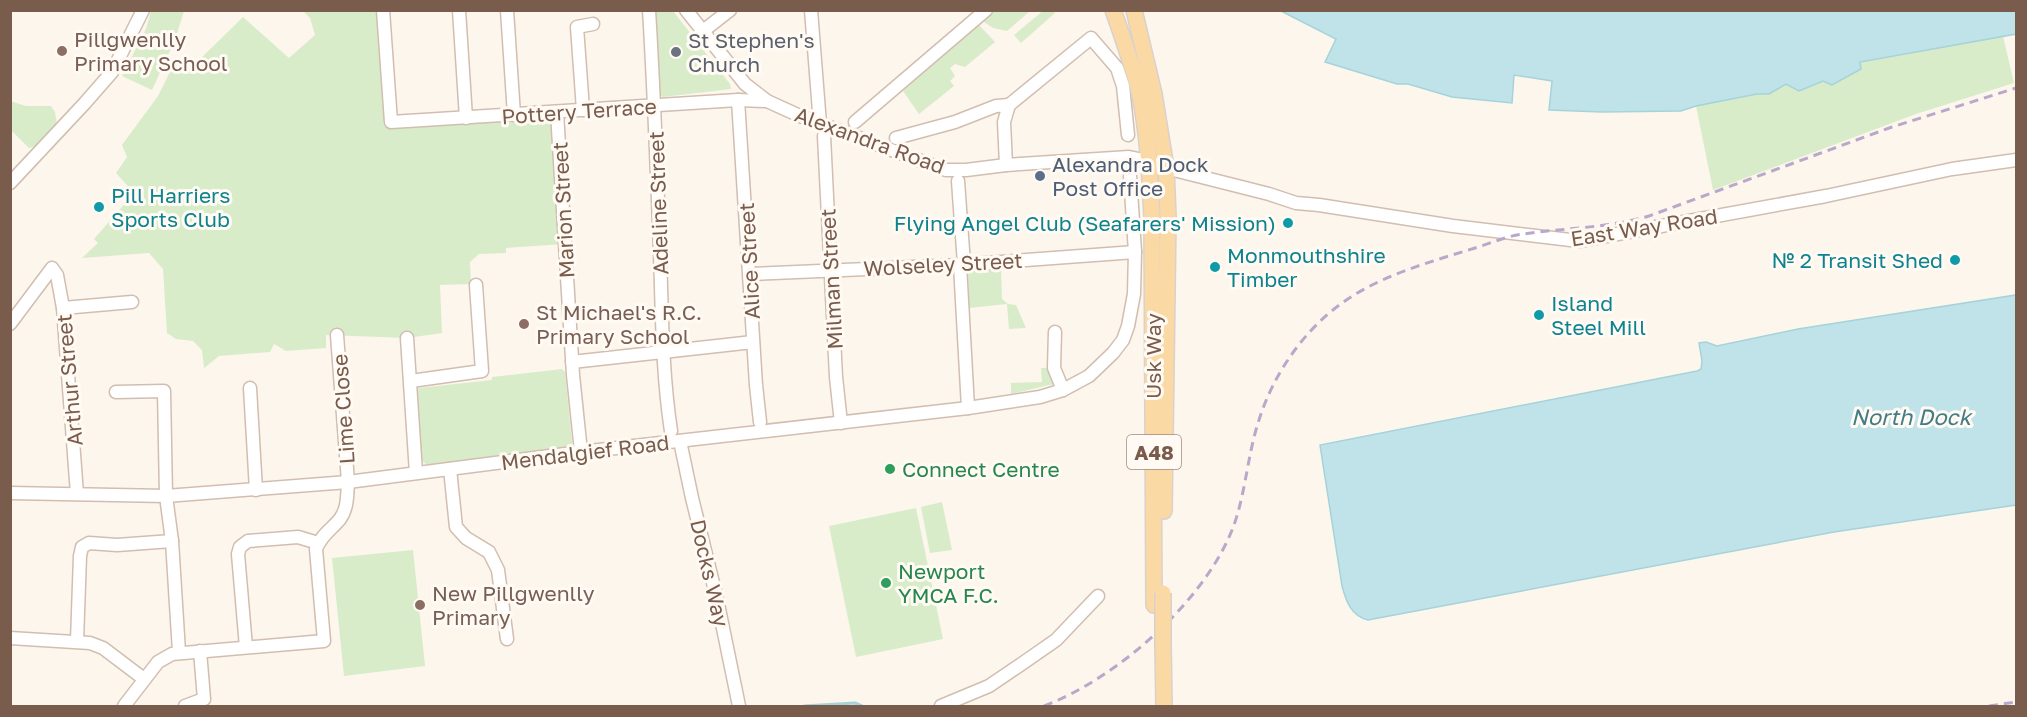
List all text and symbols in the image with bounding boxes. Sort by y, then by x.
place label: Pillgwenlly Primary School [74,26,228,76]
place label: St Stephen's Church [688,27,815,77]
marker: Pillgwenlly Primary School [55,44,69,58]
marker: St Stephen's Church [669,45,683,59]
street label: Pottery Terrace [500,93,658,129]
street label: Alexandra Road [792,101,948,179]
street label: Adeline Street [642,131,674,275]
street label: Marion Street [546,141,580,279]
place label: Alexandra Dock Post Office [1052,151,1209,201]
marker: Alexandra Dock Post Office [1033,169,1047,183]
place label: Pill Harriers Sports Club [111,182,230,232]
marker: Pill Harriers Sports Club [92,200,106,214]
street label: Alice Street [733,202,765,320]
street label: East Way Road [1569,203,1719,251]
street label: Milman Street [814,208,848,350]
place label: Flying Angel Club (Seafarers' Mission) [894,210,1276,236]
marker: Flying Angel Club (Seafarers' Mission) [1281,216,1295,230]
place label: Monmouthshire Timber [1227,242,1386,292]
street label: Wolseley Street [863,247,1023,281]
place label: № 2 Transit Shed [1772,247,1943,273]
marker: № 2 Transit Shed [1948,253,1962,267]
marker: Monmouthshire Timber [1208,260,1222,274]
place label: Island Steel Mill [1551,290,1646,340]
place label: St Michael's R.C. Primary School [536,299,702,349]
marker: Island Steel Mill [1532,308,1546,322]
street label: Arthur Street [50,313,88,447]
street label: Usk Way [1140,313,1166,399]
marker: St Michael's R.C. Primary School [517,317,531,331]
street label: Lime Close [326,353,360,465]
water label: North Dock [1851,403,1973,430]
street label: Mendalgief Road [499,429,671,475]
road number: A48 [1127,435,1181,469]
place label: Connect Centre [902,456,1060,482]
marker: Connect Centre [883,462,897,476]
street label: Docks Way [685,517,735,630]
place label: Newport YMCA F.C. [898,558,999,608]
marker: Newport YMCA F.C. [879,576,893,590]
place label: New Pillgwenlly Primary [432,580,595,630]
marker: New Pillgwenlly Primary [413,598,427,612]

